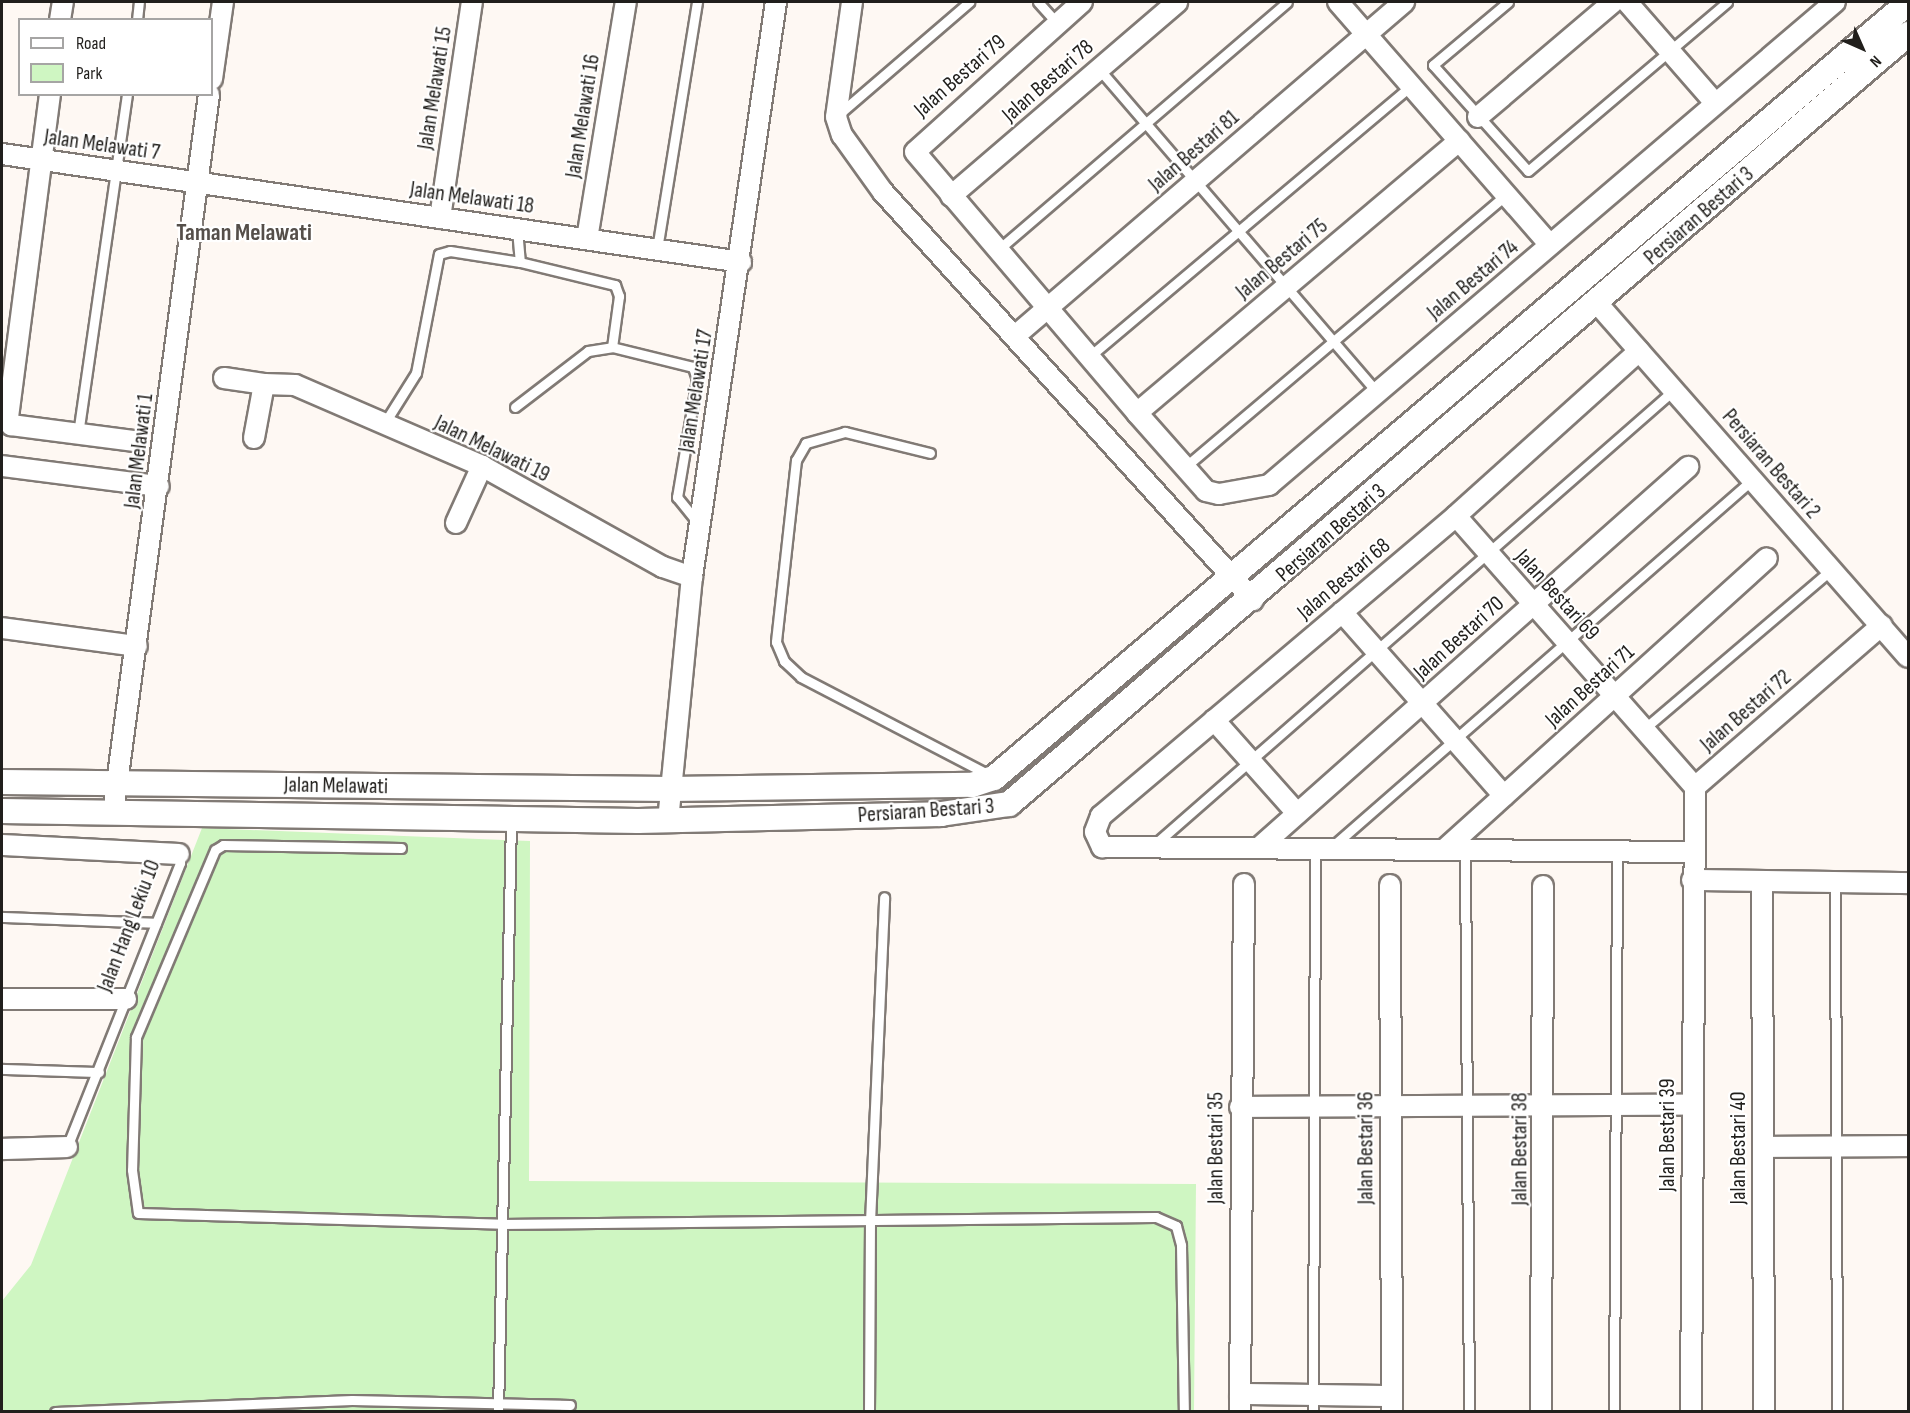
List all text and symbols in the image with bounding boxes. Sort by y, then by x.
legend [18,18,213,96]
north arrow [1832,18,1892,78]
street label: Jalan Melawati 15 [412,25,458,151]
street label: Jalan Bestari 79 [909,29,1011,123]
text: Road [76,33,106,54]
street label: Jalan Bestari 78 [997,34,1099,128]
text: N [1865,51,1885,71]
street label: Jalan Melawati 16 [560,52,606,180]
text: Park [76,63,102,84]
street label: Jalan Bestari 81 [1143,105,1245,197]
street label: Jalan Melawati 7 [43,124,161,166]
street label: Persiaran Bestari 3 [1639,161,1759,271]
street label: Jalan Melawati 18 [408,176,536,220]
street label: Jalan Bestari 75 [1231,213,1333,305]
district label: Taman Melawati [176,219,312,247]
street label: Jalan Bestari 74 [1422,234,1524,326]
street label: Jalan Melawati 17 [673,328,719,454]
street label: Jalan Melawati 1 [119,392,159,510]
street label: Persiaran Bestari 2 [1716,404,1826,524]
street label: Jalan Melawati 19 [430,410,554,488]
street label: Persiaran Bestari 3 [1271,478,1391,588]
street label: Jalan Bestari 68 [1292,532,1396,626]
street label: Jalan Bestari 69 [1509,544,1605,646]
street label: Jalan Bestari 70 [1408,591,1510,685]
street label: Jalan Bestari 71 [1540,639,1640,733]
street label: Jalan Bestari 72 [1695,664,1797,758]
street label: Jalan Melawati [284,772,388,800]
street label: Persiaran Bestari 3 [857,793,995,829]
street label: Jalan Hang Lekiu 10 [92,856,166,996]
street label: Jalan Bestari 39 [1655,1079,1681,1191]
street label: Jalan Bestari 35 [1203,1092,1229,1204]
street label: Jalan Bestari 36 [1353,1092,1379,1204]
street label: Jalan Bestari 40 [1726,1092,1752,1204]
street label: Jalan Bestari 38 [1507,1093,1533,1205]

